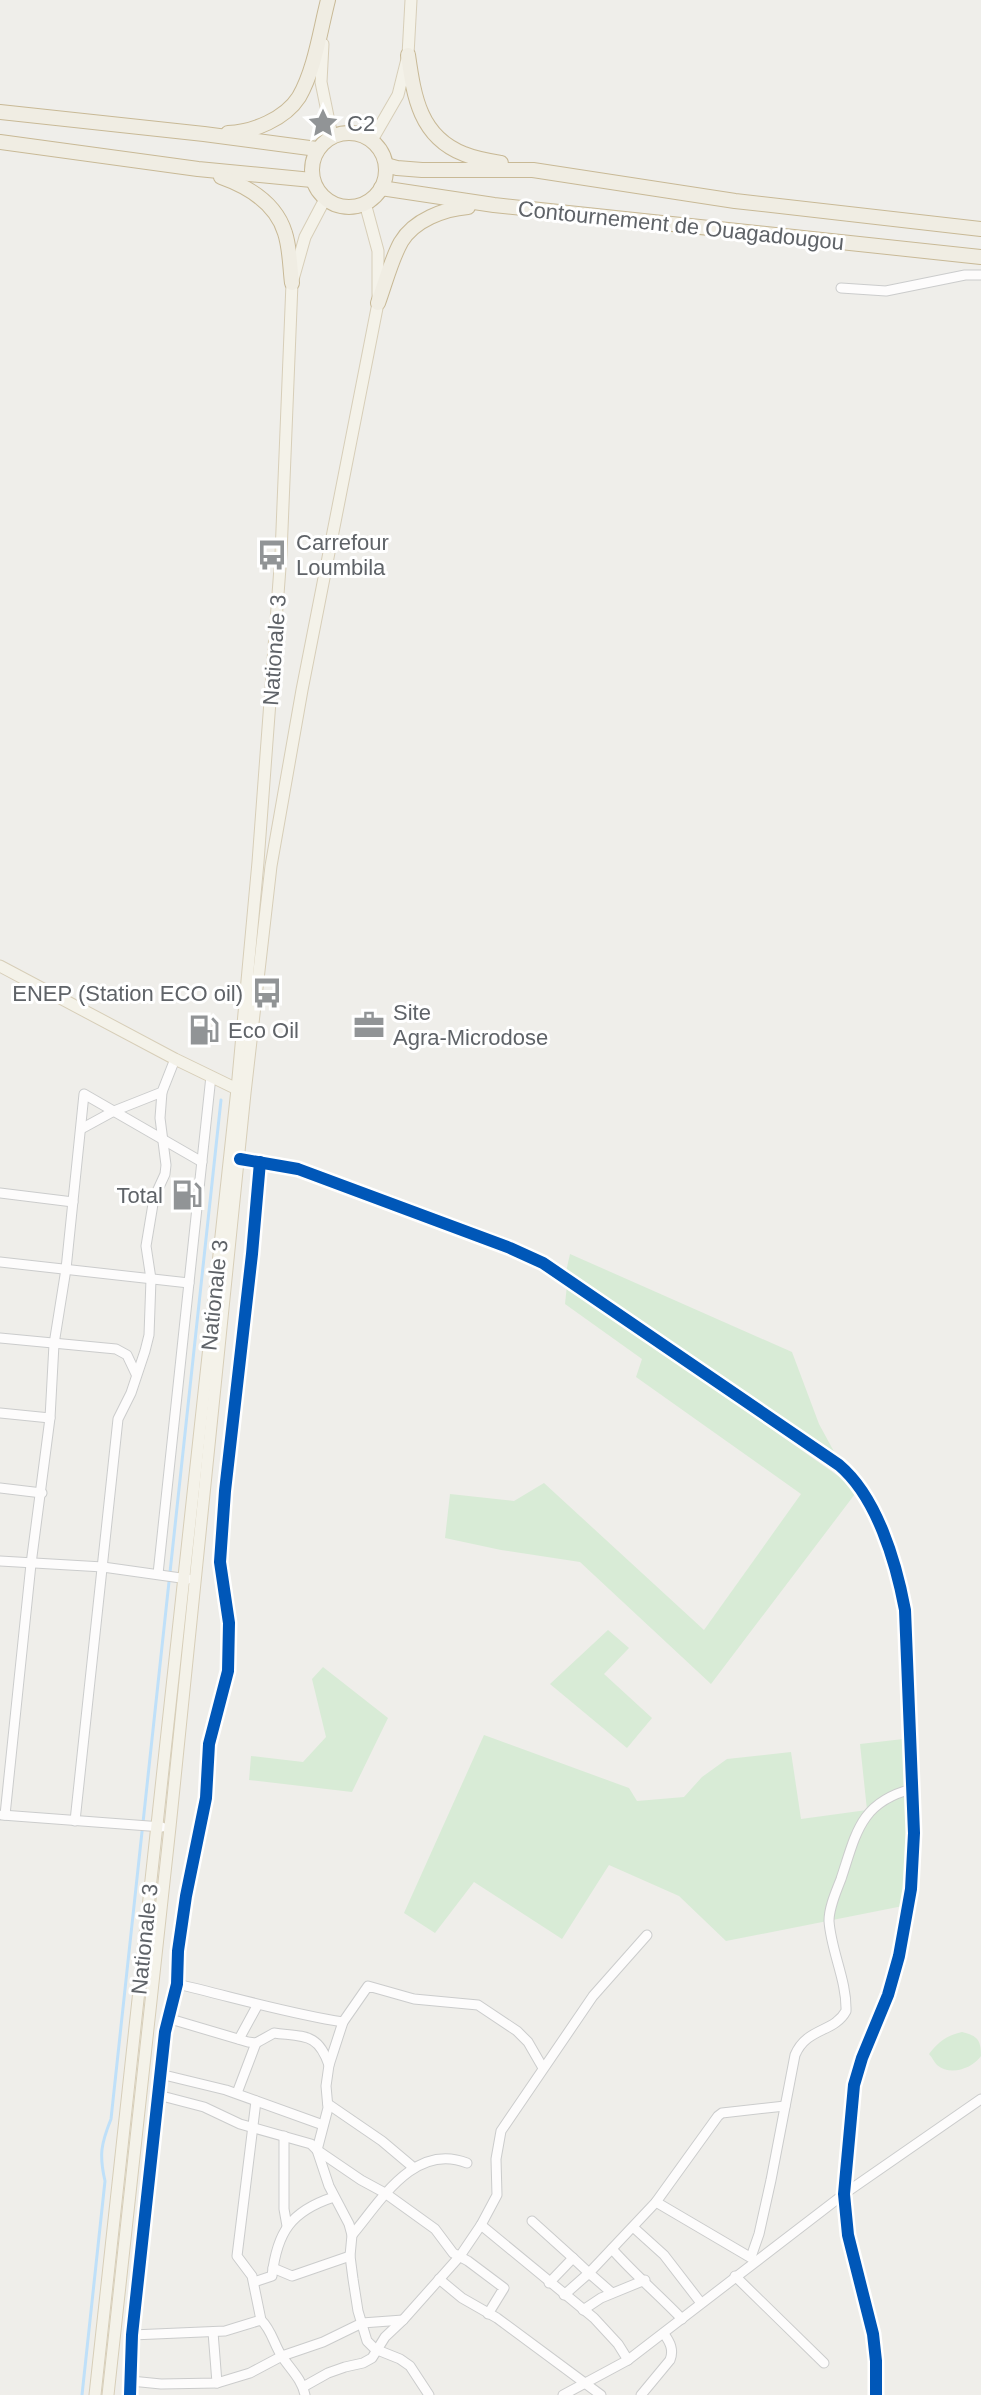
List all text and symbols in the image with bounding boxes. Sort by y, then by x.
place icon: C2 [306,106,340,140]
place label: C2 [347,111,375,136]
street label: Contournement de Ouagadougou [517,196,845,255]
place label: Carrefour Loumbila [296,530,389,580]
bus stop icon: Carrefour Loumbila [255,538,289,572]
street label: Nationale 3 [258,594,291,706]
bus stop icon: ENEP (Station ECO oil) [250,976,284,1010]
place label: ENEP (Station ECO oil) [12,981,243,1006]
place label: Site Agra-Microdose [393,1000,548,1050]
office icon: Site Agra-Microdose [352,1008,386,1042]
fuel station icon: Eco Oil [187,1013,221,1047]
place label: Eco Oil [228,1018,299,1043]
fuel station icon: Total [170,1178,204,1212]
place label: Total [117,1183,163,1208]
street label: Nationale 3 [196,1238,233,1352]
street label: Nationale 3 [126,1882,163,1996]

